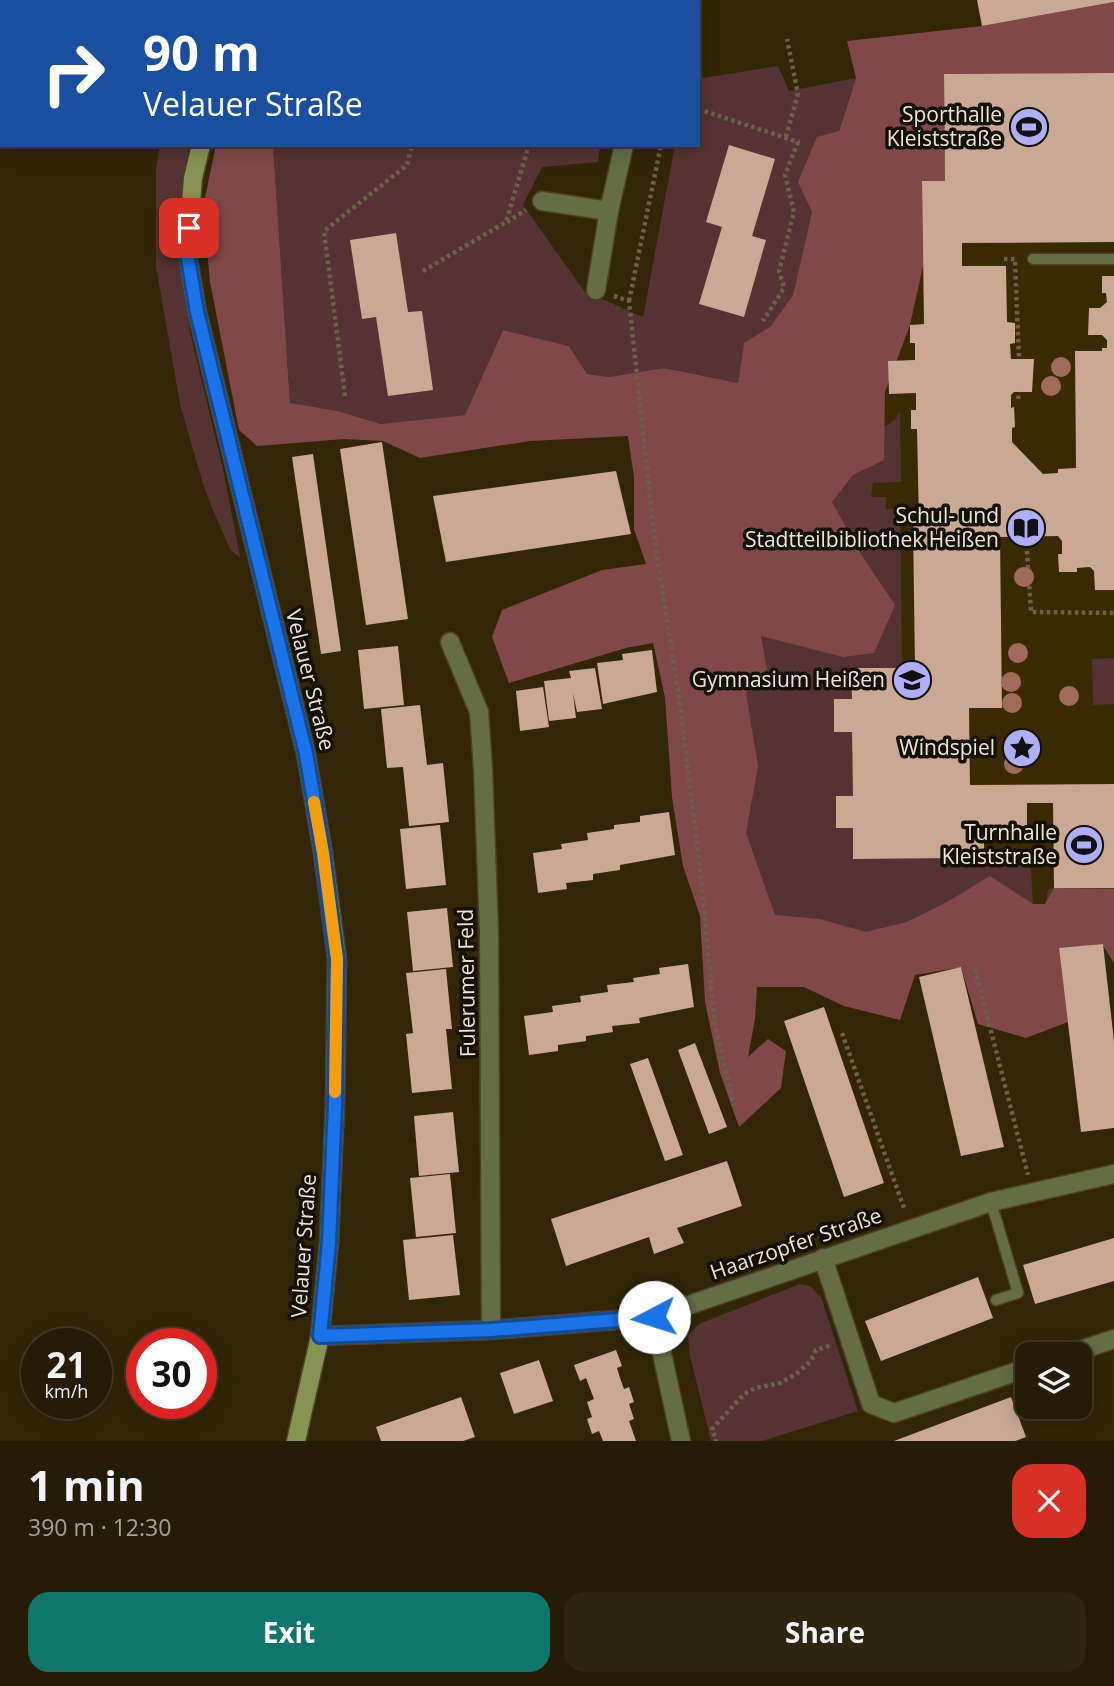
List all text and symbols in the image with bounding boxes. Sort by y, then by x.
text: 90 m [143,19,260,85]
icon: right [28,28,119,119]
text: Velauer Straße [143,82,363,125]
place label: Sporthalle Kleiststraße [887,100,1002,152]
sports icon: Sporthalle Kleiststraße [1008,106,1050,148]
pin [159,198,219,258]
icon: arrive [170,209,208,247]
place label: Schul- und Stadtteilbibliothek Heißen [745,501,999,553]
library icon: Schul- und Stadtteilbibliothek Heißen [1005,507,1047,549]
street label: Velauer Straße [280,606,342,753]
school or university icon: Gymnasium Heißen [891,659,933,701]
place label: Gymnasium Heißen [692,665,885,693]
place icon: Windspiel [1001,727,1043,769]
place label: Windspiel [899,733,995,761]
place label: Turnhalle Kleiststraße [942,818,1057,870]
sports icon: Turnhalle Kleiststraße [1063,824,1105,866]
street label: Fulerumer Feld [451,909,481,1057]
street label: Velauer Straße [284,1173,322,1319]
street label: Haarzopfer Straße [706,1201,885,1286]
position arrow [617,1280,691,1354]
speed limit sign: 30 [126,1328,217,1419]
text: 21 [46,1341,87,1388]
map controls [1015,1342,1092,1419]
button: layers [1015,1342,1092,1419]
text: km/h [45,1379,88,1403]
text: 1 min [28,1456,145,1513]
button: close [1012,1464,1086,1538]
text: 390 m · 12:30 [28,1511,171,1543]
button: Exit [28,1592,550,1672]
button: Share [564,1592,1086,1672]

